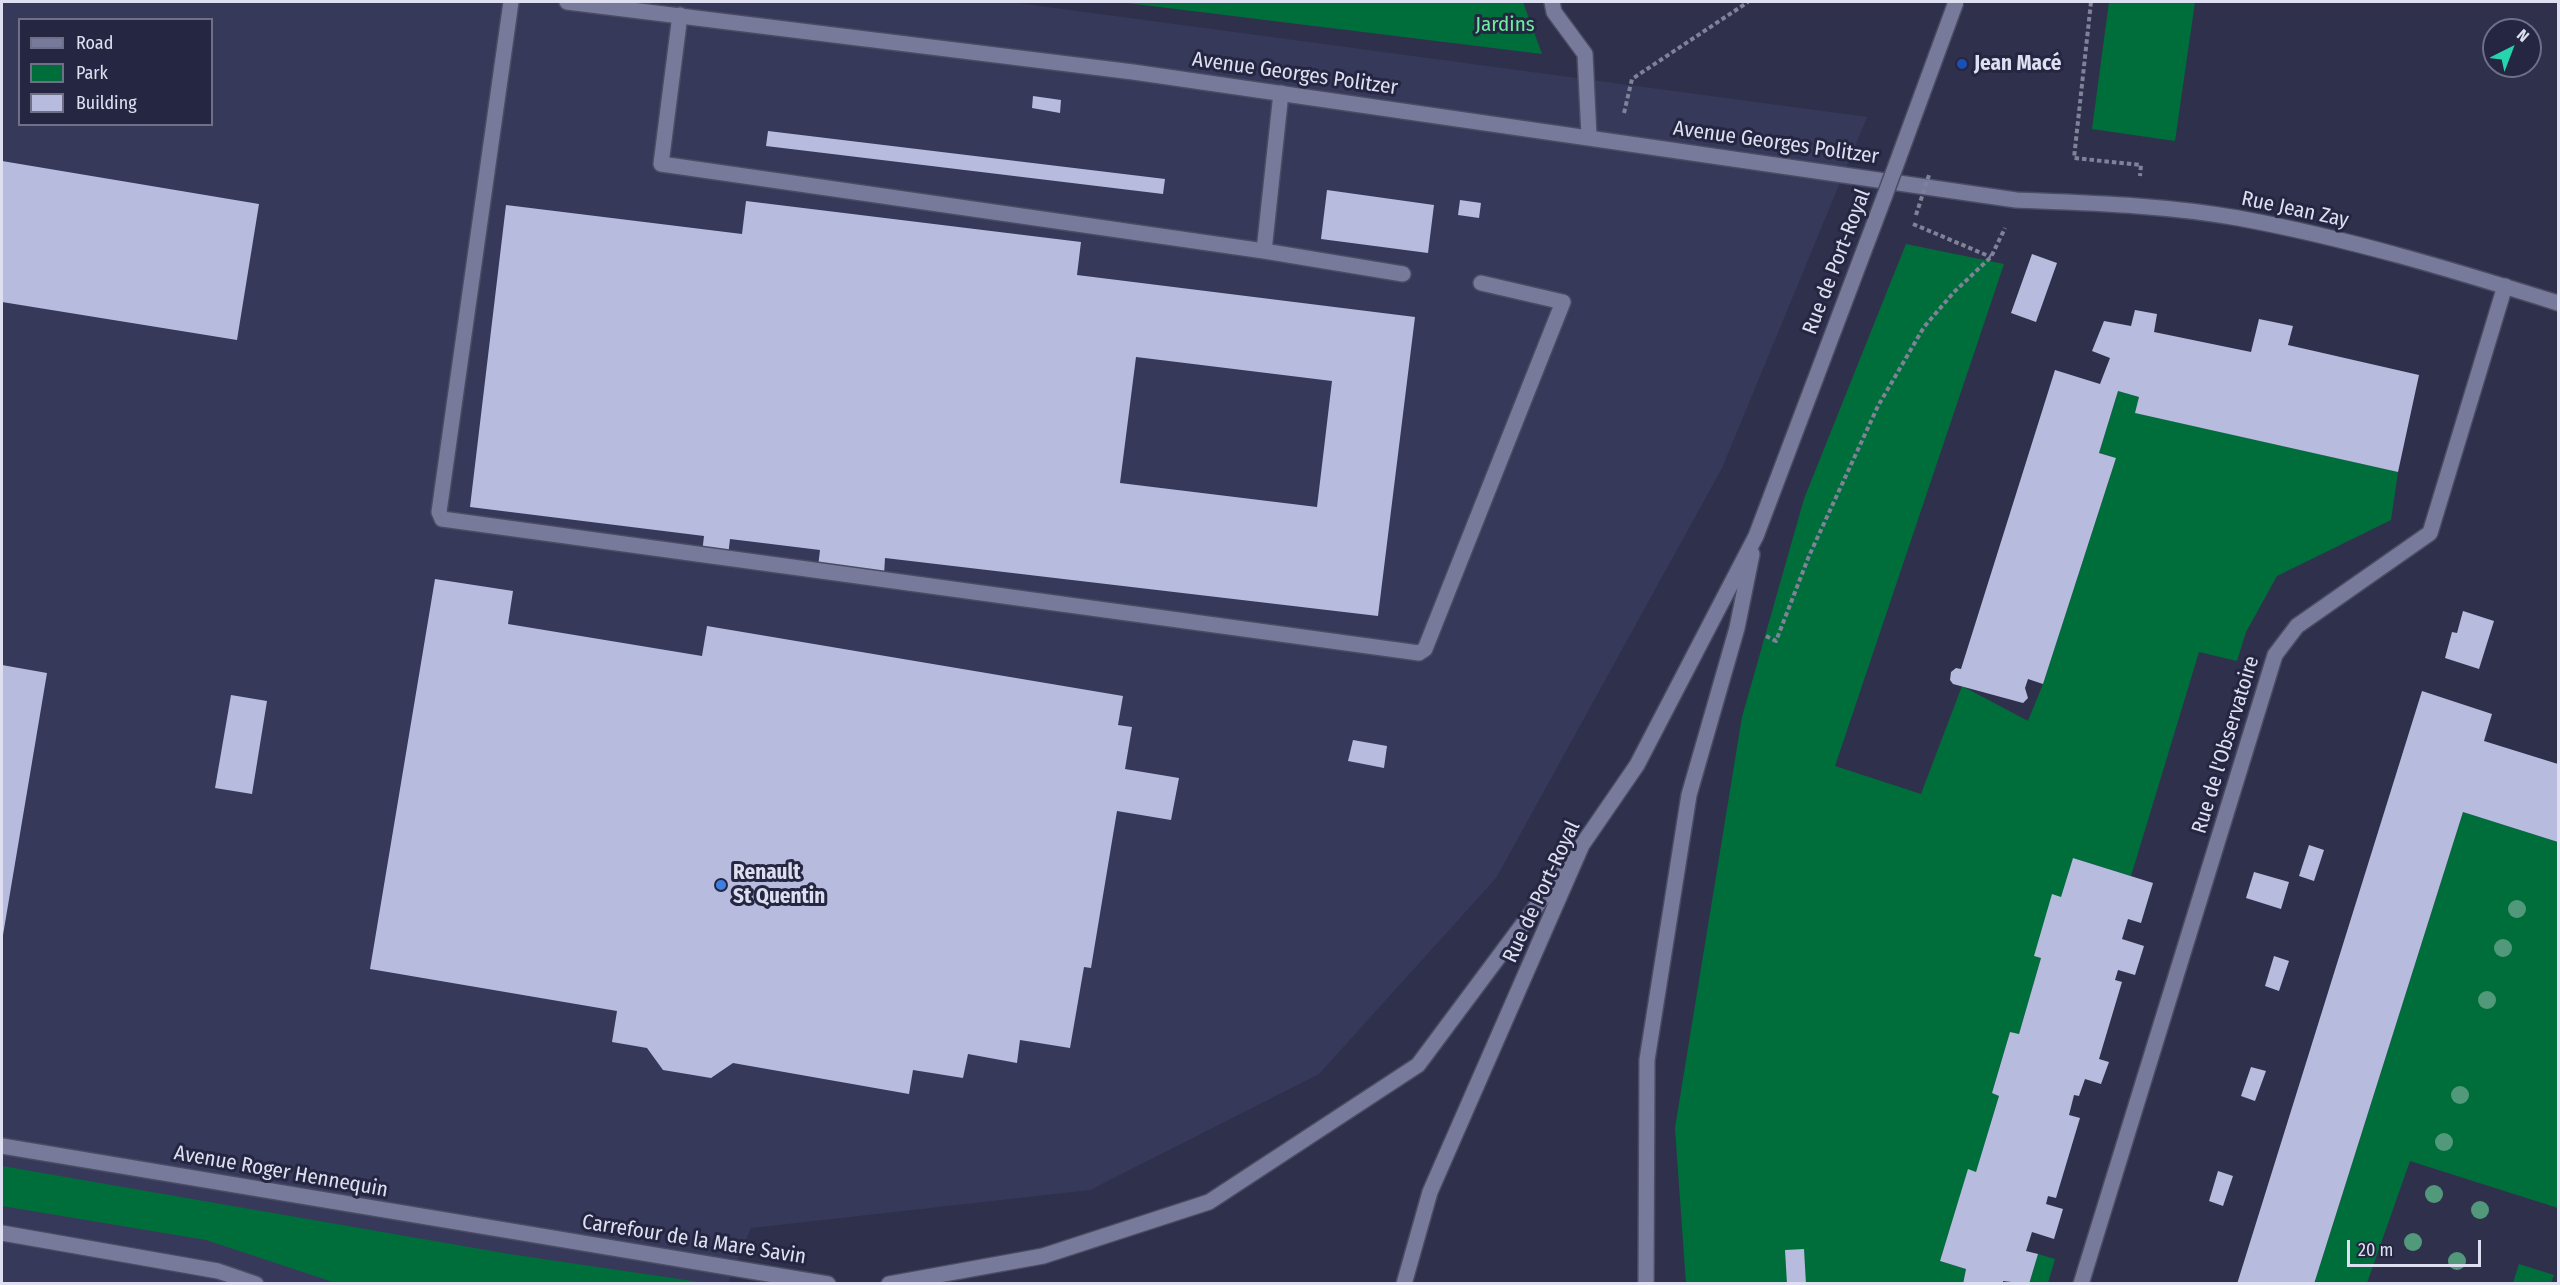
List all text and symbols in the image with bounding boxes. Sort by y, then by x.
park label: Jardins [1475,12,1535,38]
legend [18,18,213,126]
north arrow [2482,18,2542,78]
text: N [2513,25,2533,46]
text: Road [76,32,113,54]
street label: Avenue Georges Politzer [1191,47,1399,101]
place label: Jean Macé [1974,51,2061,77]
marker: Jean Macé [1955,57,1969,71]
text: Park [76,62,108,84]
text: Building [76,92,137,114]
street label: Avenue Georges Politzer [1672,116,1880,170]
street label: Rue de Port-Royal [1798,186,1876,338]
street label: Rue Jean Zay [2239,186,2351,234]
street label: Rue de l'Observatoire [2187,653,2265,837]
street label: Rue de Port-Royal [1498,817,1586,967]
place label: Renault St Quentin [733,860,825,910]
marker: Renault St Quentin [714,878,728,892]
street label: Avenue Roger Hennequin [172,1141,390,1203]
street label: Carrefour de la Mare Savin [580,1210,808,1270]
scale bar [2350,1228,2484,1266]
text: 20 m [2358,1239,2393,1261]

